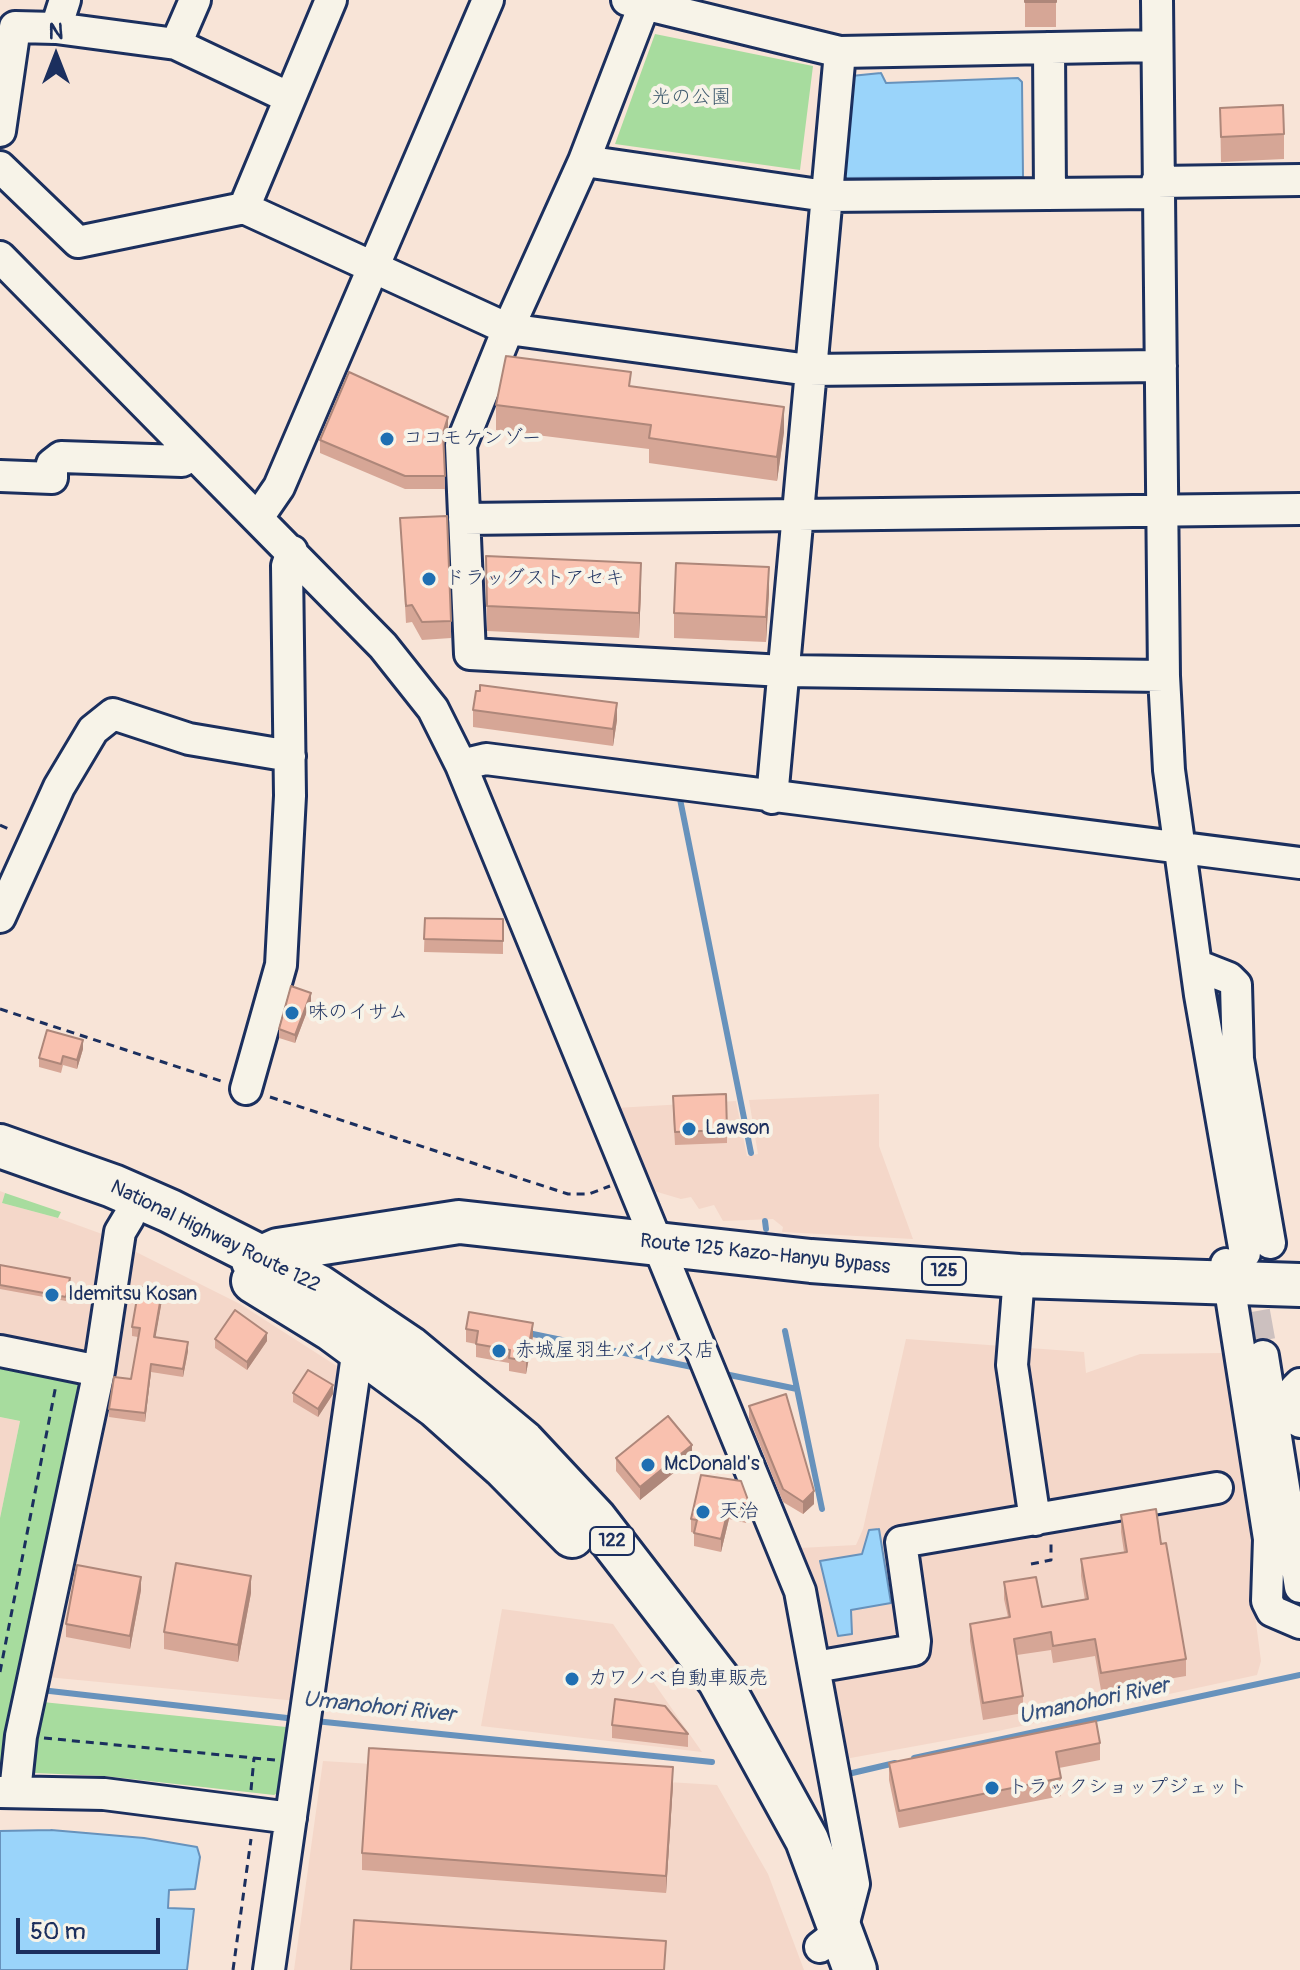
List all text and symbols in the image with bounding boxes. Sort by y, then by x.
north arrow [16,16,96,96]
text: N [49,18,63,46]
park label: 光の公園 [651,86,731,110]
place label: ココモケンゾー [403,427,541,451]
marker: ココモケンゾー [378,430,396,448]
place label: ドラッグストアセキ [445,567,625,591]
marker: ドラッグストアセキ [420,570,438,588]
place label: 味のイサム [308,1001,408,1025]
marker: 味のイサム [283,1004,301,1022]
place label: Lawson [705,1117,770,1141]
marker: Lawson [680,1120,698,1138]
street label: National Highway Route 122 [106,1176,324,1298]
street label: Route 125 Kazo-Hanyu Bypass [639,1230,891,1280]
road number: 125 [922,1257,966,1285]
place label: Idemitsu Kosan [68,1283,197,1307]
marker: Idemitsu Kosan [43,1286,61,1304]
place label: 赤城屋羽生バイパス店 [515,1339,715,1363]
marker: 赤城屋羽生バイパス店 [490,1342,508,1360]
place label: McDonald's [664,1453,760,1477]
marker: McDonald's [639,1456,657,1474]
place label: 天治 [719,1500,759,1524]
marker: 天治 [694,1503,712,1521]
road number: 122 [590,1527,634,1555]
place label: カワノベ自動車販売 [588,1667,768,1691]
marker: カワノベ自動車販売 [563,1670,581,1688]
water label: Umanohori River [1016,1673,1172,1731]
water label: Umanohori River [302,1687,456,1729]
place label: トラックショップジェット [1008,1776,1248,1800]
marker: トラックショップジェット [983,1779,1001,1797]
scale bar [20,1902,164,1952]
text: 50 m [30,1917,86,1946]

